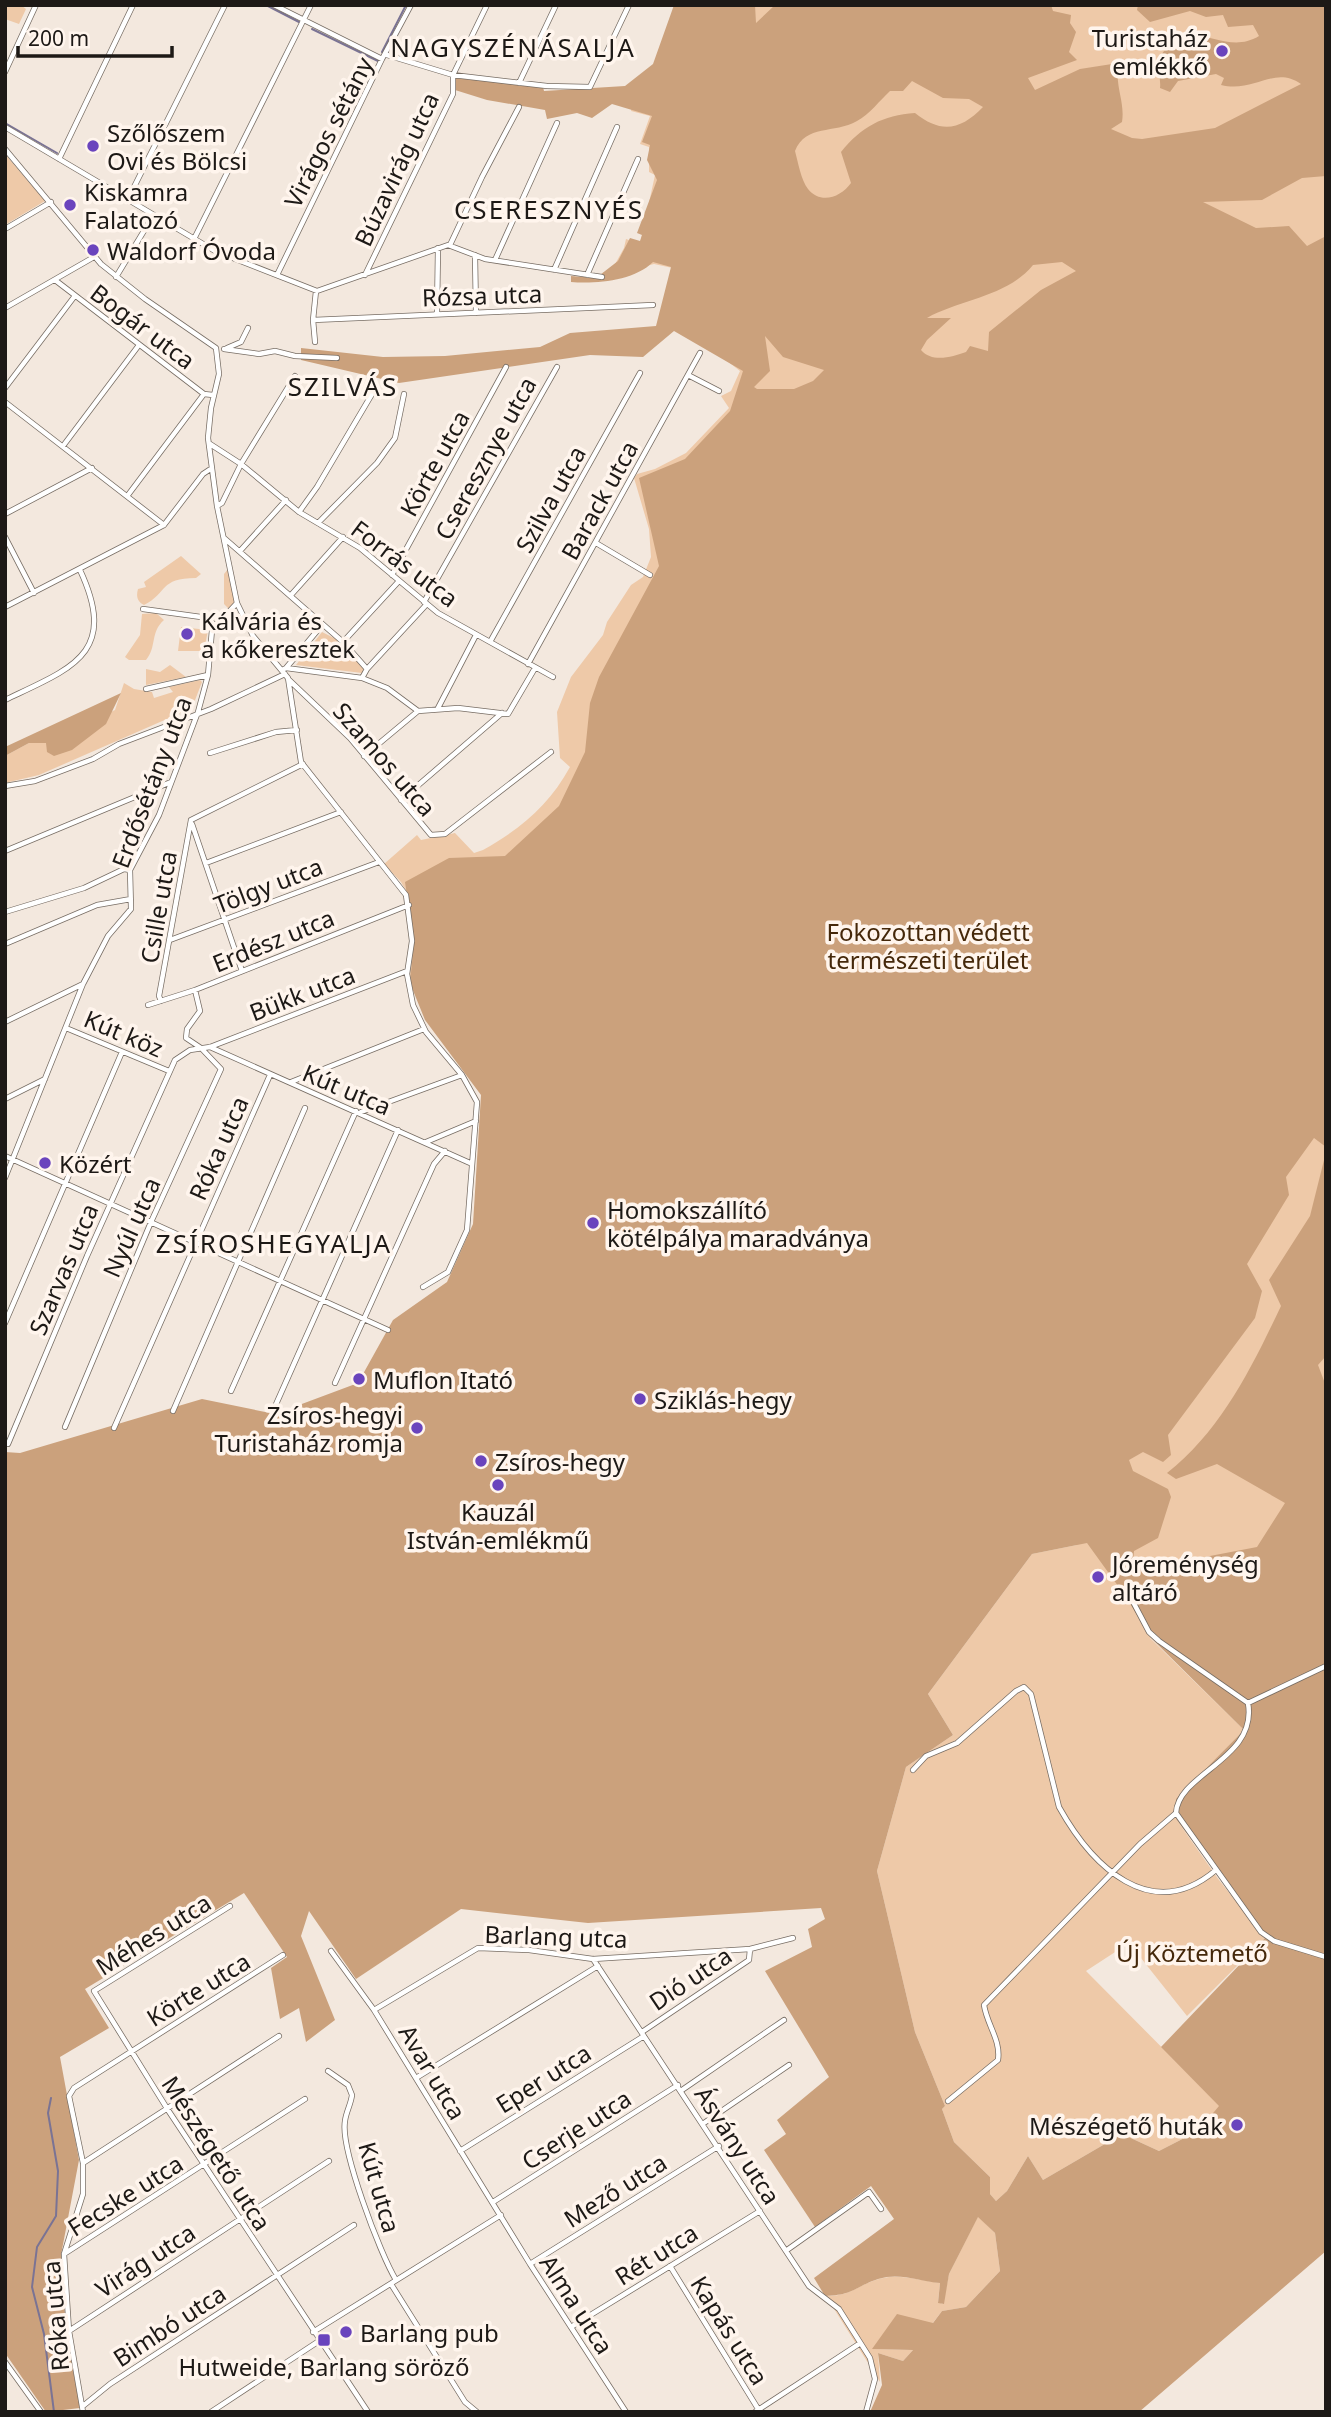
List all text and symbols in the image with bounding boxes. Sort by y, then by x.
scale bar [18,14,172,58]
place label: Turistaház emlékkő [1092,21,1208,82]
text: 200 m [28,24,89,52]
district label: NAGYSZÉNÁSALJA [390,29,636,65]
marker: Turistaház emlékkő [1214,43,1230,59]
street label: Virágos sétány [276,50,380,213]
street label: Búzavirág utca [346,87,446,251]
place label: Szőlőszem Ovi és Bölcsi [107,116,247,177]
marker: Szőlőszem Ovi és Bölcsi [85,138,101,154]
place label: Kiskamra Falatozó [84,175,188,236]
district label: CSERESZNYÉS [454,191,644,227]
marker: Kiskamra Falatozó [62,197,78,213]
place label: Waldorf Óvoda [107,234,276,267]
marker: Waldorf Óvoda [85,242,101,258]
street label: Bogár utca [84,276,202,376]
street label: Rózsa utca [421,276,543,314]
district label: SZILVÁS [288,368,398,404]
street label: Cseresznye utca [427,371,543,545]
street label: Körte utca [391,404,477,522]
street label: Barack utca [553,435,645,565]
street label: Szilva utca [507,440,593,558]
street label: Forrás utca [345,512,465,614]
place label: Kálvária és a kőkeresztek [201,604,355,665]
marker: Kálvária és a kőkeresztek [179,626,195,642]
street label: Erdősétány utca [103,692,199,872]
street label: Szamos utca [326,695,444,823]
street label: Csille utca [132,848,184,966]
street label: Tölgy utca [209,849,327,921]
street label: Erdész utca [207,901,339,979]
park label: Fokozottan védett természeti terület [826,915,1030,976]
street label: Bükk utca [244,958,360,1028]
street label: Kút köz [79,1002,169,1064]
street label: Kút utca [298,1056,396,1122]
street label: Róka utca [180,1091,256,1205]
place label: Közért [59,1147,132,1180]
marker: Közért [37,1155,53,1171]
street label: Nyúl utca [94,1172,168,1282]
place label: Homokszállító kötélpálya maradványa [607,1193,869,1254]
street label: Szarvas utca [21,1198,105,1340]
marker: Homokszállító kötélpálya maradványa [585,1215,601,1231]
district label: ZSÍROSHEGYALJA [156,1225,392,1261]
place label: Muflon Itató [373,1363,513,1396]
marker: Muflon Itató [351,1371,367,1387]
place label: Sziklás-hegy [654,1383,792,1416]
marker: Sziklás-hegy [632,1391,648,1407]
place label: Zsíros-hegyi Turistaház romja [214,1398,403,1459]
marker: Zsíros-hegyi Turistaház romja [409,1420,425,1436]
place label: Zsíros-hegy [495,1445,626,1478]
marker: Zsíros-hegy [473,1453,489,1469]
marker: Kauzál István-emlékmű [490,1477,506,1493]
place label: Kauzál István-emlékmű [407,1495,589,1556]
place label: Jóreménység altáró [1110,1547,1259,1608]
marker: Jóreménység altáró [1090,1569,1106,1585]
street label: Méhes utca [89,1886,217,1982]
street label: Barlang utca [484,1917,628,1955]
park label: Új Köztemető [1116,1936,1268,1969]
street label: Dió utca [642,1938,738,2018]
street label: Körte utca [140,1944,256,2034]
street label: Avar utca [392,2018,474,2126]
street label: Eper utca [489,2036,597,2120]
street label: Mészégető utca [155,2069,279,2237]
street label: Ásvány utca [688,2080,788,2210]
street label: Cserje utca [515,2081,637,2177]
place label: Mészégető huták [1029,2109,1223,2142]
marker: Mészégető huták [1229,2117,1245,2133]
street label: Kút utca [351,2138,409,2236]
street label: Mező utca [557,2145,673,2235]
street label: Fecske utca [61,2147,189,2243]
street label: Virág utca [89,2215,201,2305]
street label: Rét utca [608,2216,704,2292]
street label: Alma utca [533,2248,621,2360]
street label: Róka utca [34,2260,76,2372]
street label: Kapás utca [683,2269,777,2391]
street label: Bimbó utca [106,2276,232,2374]
place label: Barlang pub [360,2316,499,2349]
marker: Barlang pub [338,2324,354,2340]
marker: Hutweide, Barlang söröző [316,2332,332,2348]
place label: Hutweide, Barlang söröző [179,2350,469,2383]

